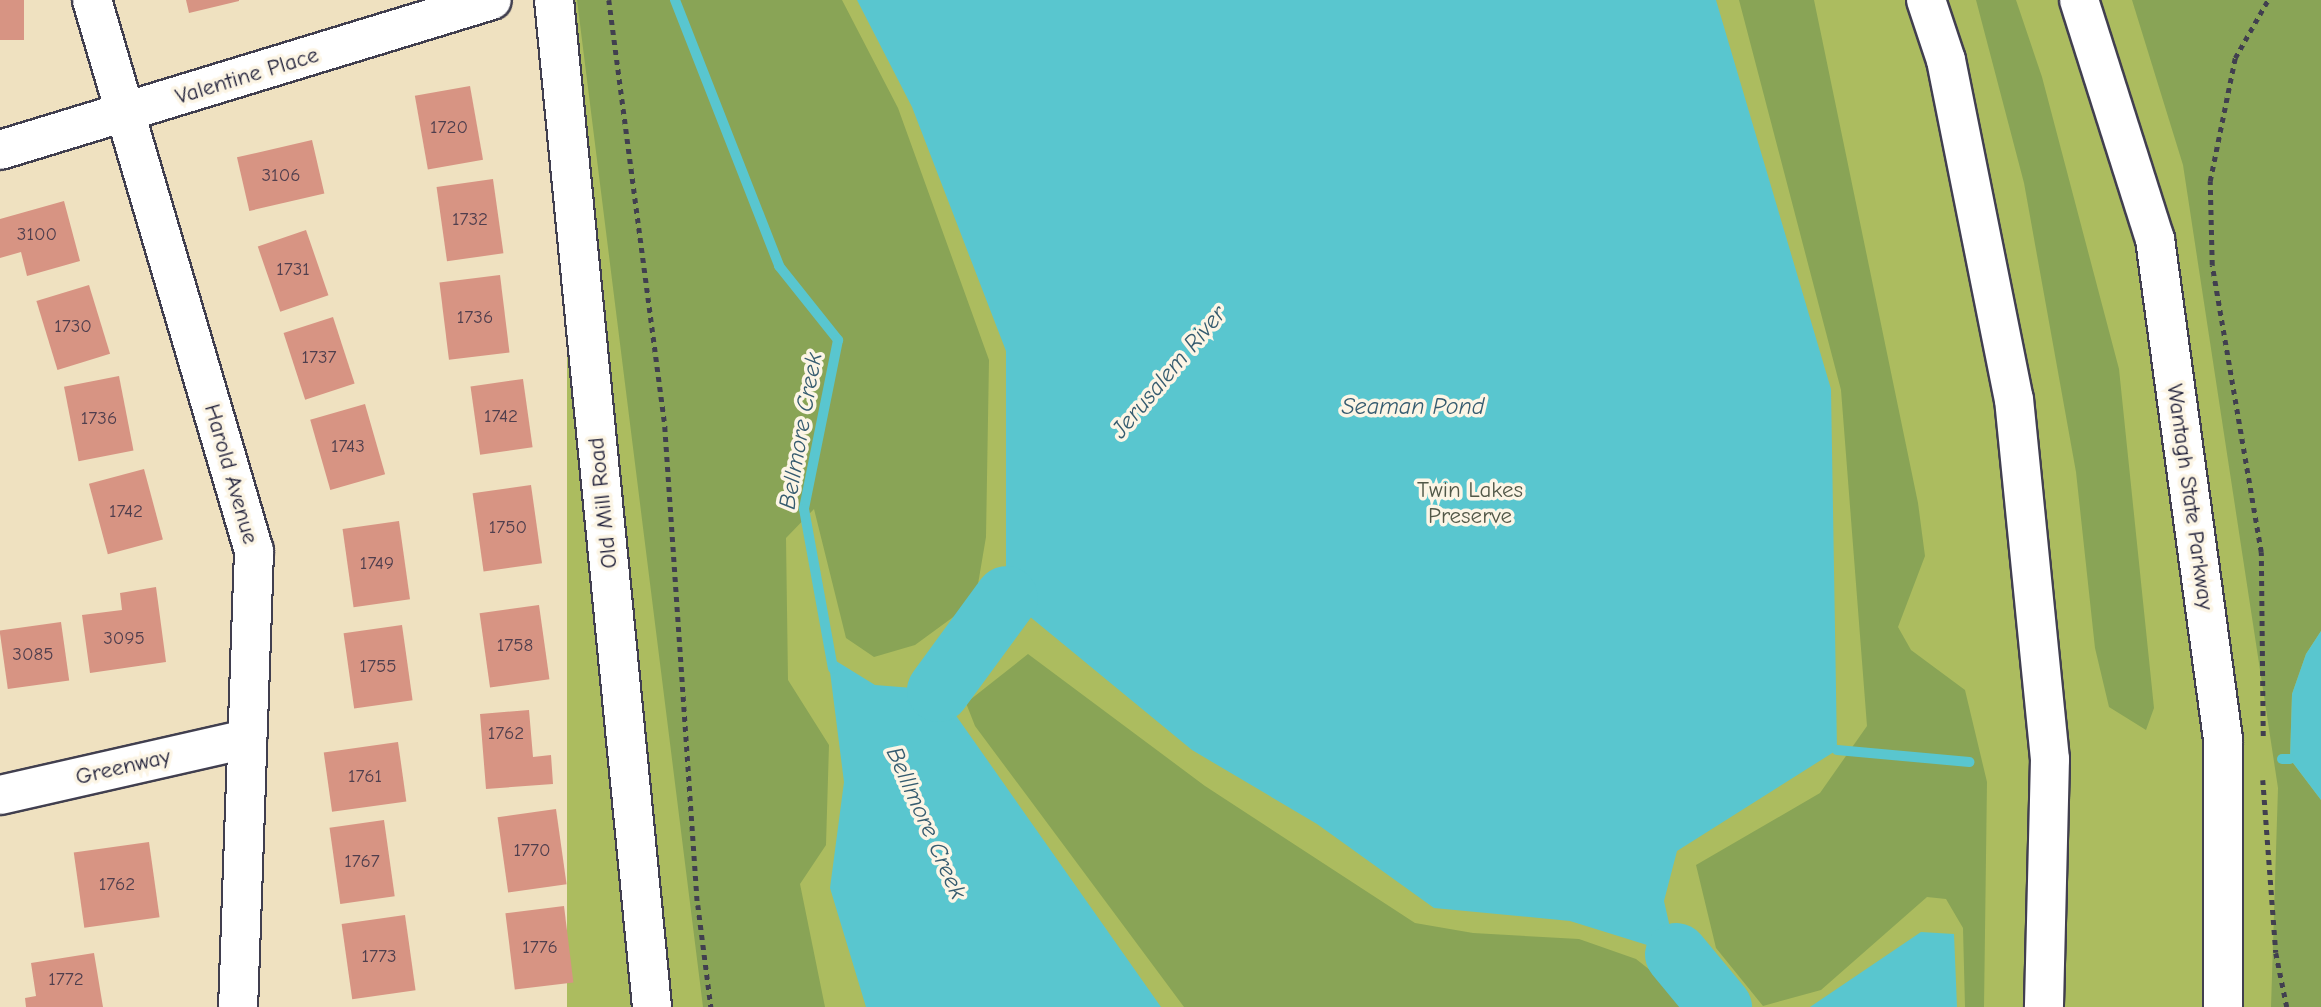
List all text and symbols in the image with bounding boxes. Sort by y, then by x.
street label: Valentine Place [172,41,322,111]
house number: 1720 [430,117,468,139]
house number: 3106 [261,165,301,187]
house number: 1732 [452,209,488,231]
house number: 3100 [17,224,57,246]
house number: 1731 [276,259,310,281]
water label: Jerusalem River [1105,300,1233,444]
house number: 1736 [457,307,493,329]
house number: 1730 [54,316,92,338]
house number: 1737 [301,347,337,369]
water label: Bellmore Creek [773,351,829,511]
street label: Wantagh State Parkway [2160,382,2220,612]
water label: Seaman Pond [1341,393,1485,421]
street label: Harold Avenue [198,401,264,547]
house number: 1742 [484,406,518,428]
house number: 1736 [81,408,117,430]
house number: 1743 [331,436,365,458]
street label: Old Mill Road [582,436,624,570]
park label: Twin Lakes Preserve [1417,476,1523,530]
house number: 1742 [109,501,143,523]
house number: 1750 [489,517,527,539]
house number: 1749 [360,553,394,575]
house number: 3095 [103,628,145,650]
house number: 1758 [497,635,533,657]
house number: 3085 [12,644,54,666]
house number: 1755 [359,656,397,678]
house number: 1762 [488,723,524,745]
water label: Belllmore Creek [880,742,972,904]
street label: Greenway [73,743,173,791]
house number: 1761 [348,766,382,788]
house number: 1770 [513,840,551,862]
house number: 1767 [344,851,380,873]
house number: 1762 [99,874,135,896]
house number: 1776 [522,937,558,959]
house number: 1773 [361,946,397,968]
house number: 1772 [48,969,84,991]

